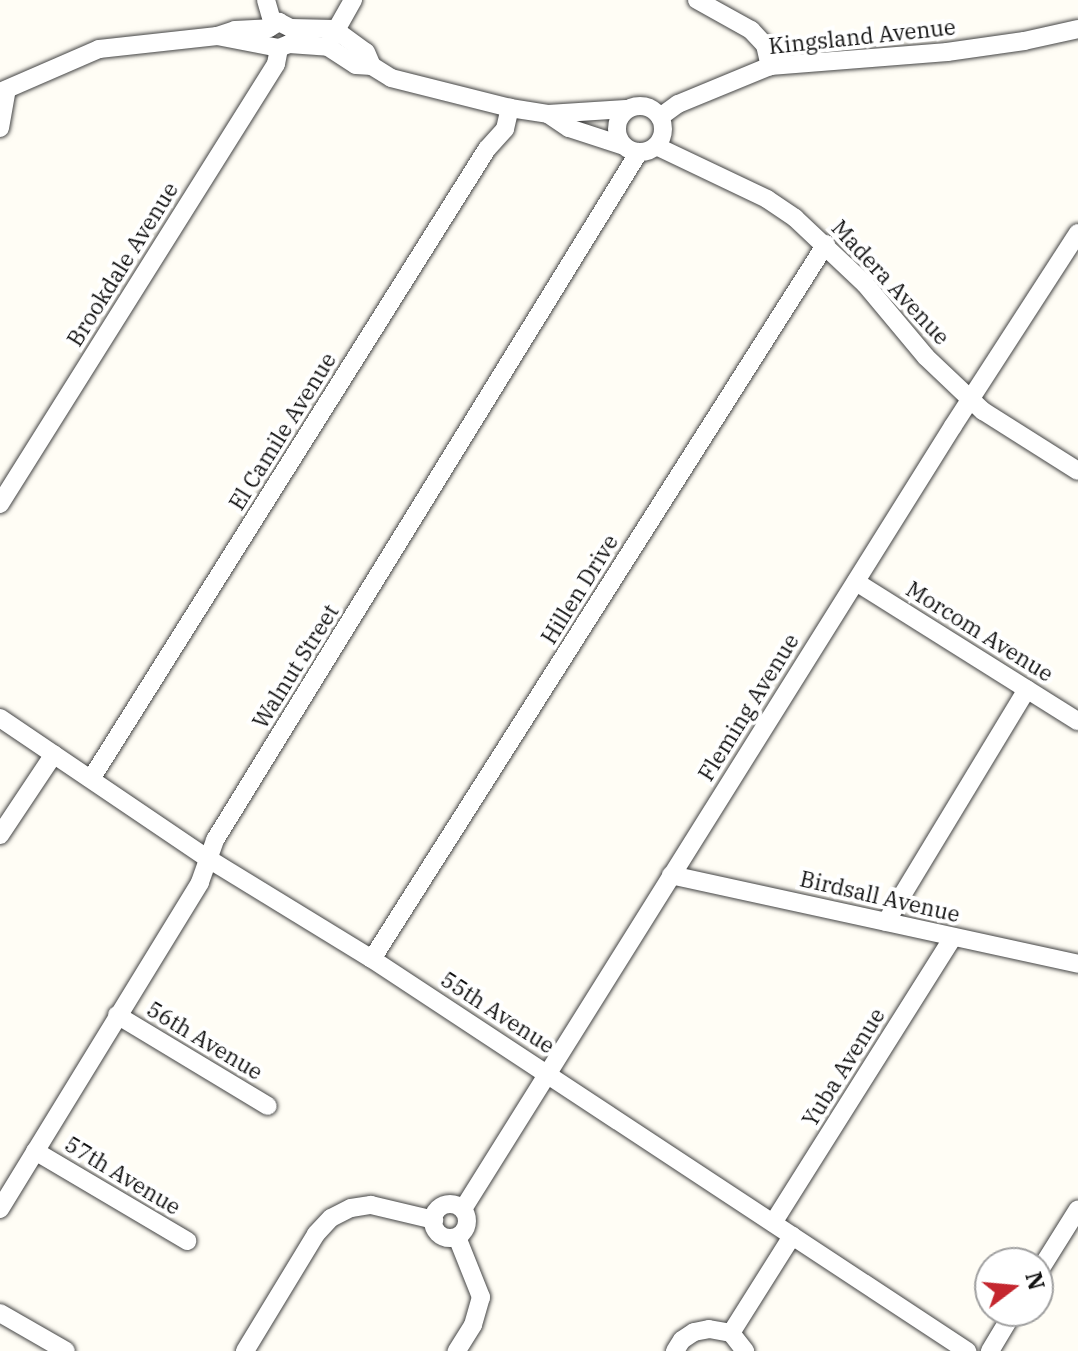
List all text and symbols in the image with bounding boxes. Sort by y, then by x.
street label: Kingsland Avenue [767,13,957,59]
street label: Brookdale Avenue [61,177,183,351]
street label: Madera Avenue [827,214,955,350]
street label: El Camile Avenue [223,347,341,515]
street label: Hillen Drive [535,529,623,649]
street label: Morcom Avenue [902,575,1058,687]
street label: Walnut Street [246,599,344,733]
street label: Fleming Avenue [692,629,804,785]
street label: Birdsall Avenue [798,865,962,927]
street label: 55th Avenue [436,965,560,1059]
street label: 56th Avenue [142,995,268,1085]
street label: Yuba Avenue [796,1003,890,1131]
street label: 57th Avenue [60,1130,186,1220]
north arrow [974,1247,1054,1327]
text: N [1019,1268,1052,1293]

